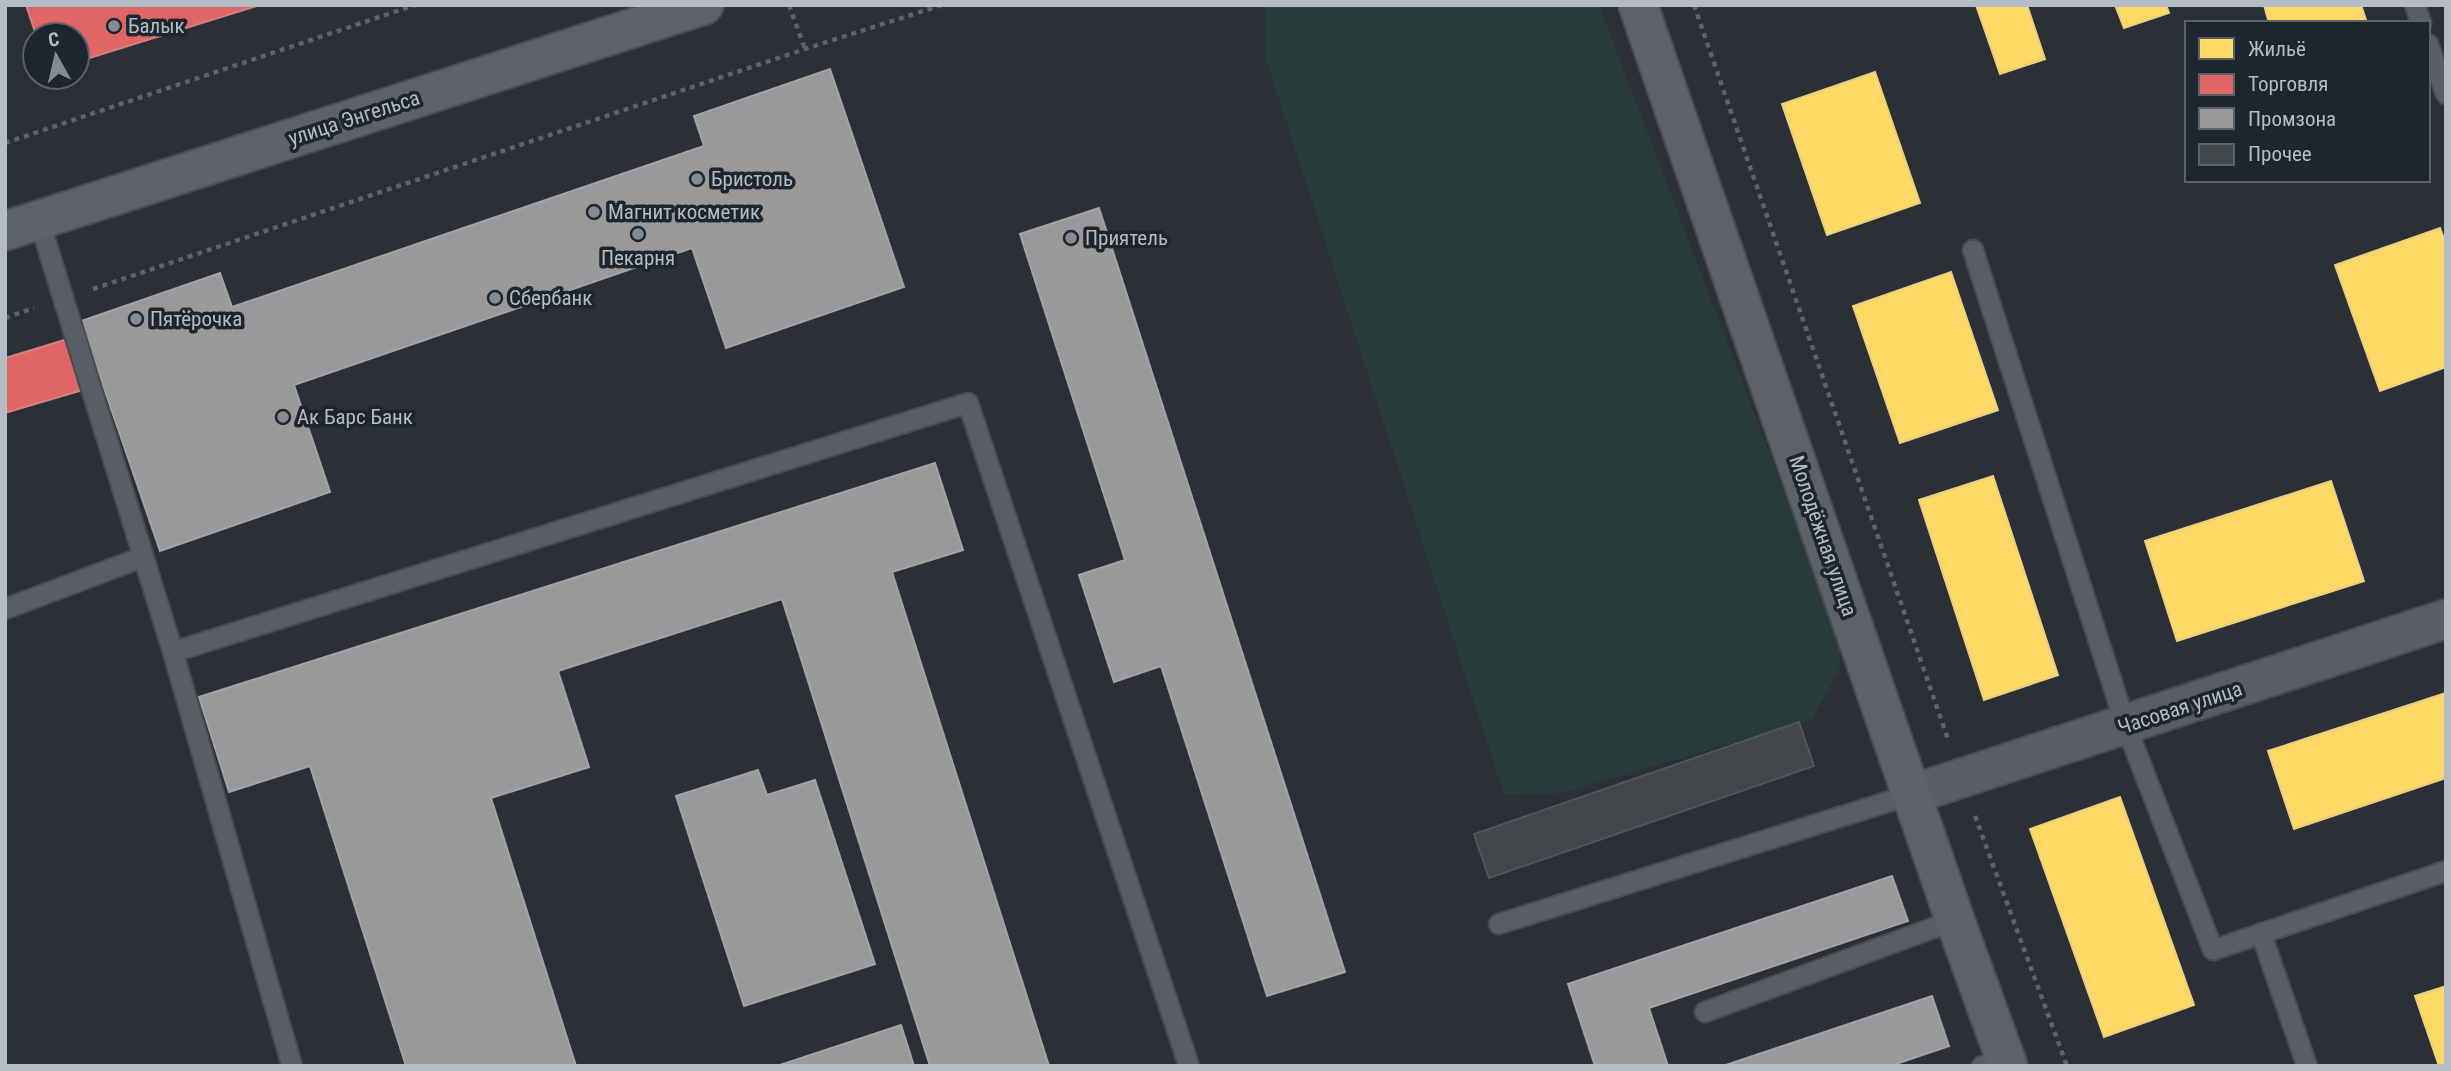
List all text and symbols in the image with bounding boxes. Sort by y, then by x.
place label: Балык [128,14,185,38]
marker: Балык [106,18,122,34]
north arrow [21,21,91,91]
legend [2185,21,2430,182]
text: С [47,27,61,52]
text: Жильё [2248,37,2306,61]
text: Торговля [2248,72,2328,96]
street label: улица Энгельса [285,85,423,151]
text: Промзона [2248,107,2336,131]
text: Прочее [2248,142,2312,166]
place label: Бристоль [711,167,793,191]
marker: Бристоль [689,171,705,187]
place label: Магнит косметик [608,200,760,224]
marker: Магнит косметик [586,204,602,220]
marker: Пекарня [630,226,646,242]
place label: Приятель [1085,226,1168,250]
marker: Приятель [1063,230,1079,246]
place label: Пекарня [601,246,675,270]
place label: Сбербанк [509,286,592,310]
marker: Сбербанк [487,290,503,306]
place label: Пятёрочка [150,307,242,331]
marker: Пятёрочка [128,311,144,327]
place label: Ак Барс Банк [297,405,413,429]
marker: Ак Барс Банк [275,409,291,425]
street label: Молодёжная улица [1784,453,1862,619]
street label: Часовая улица [2115,677,2245,739]

